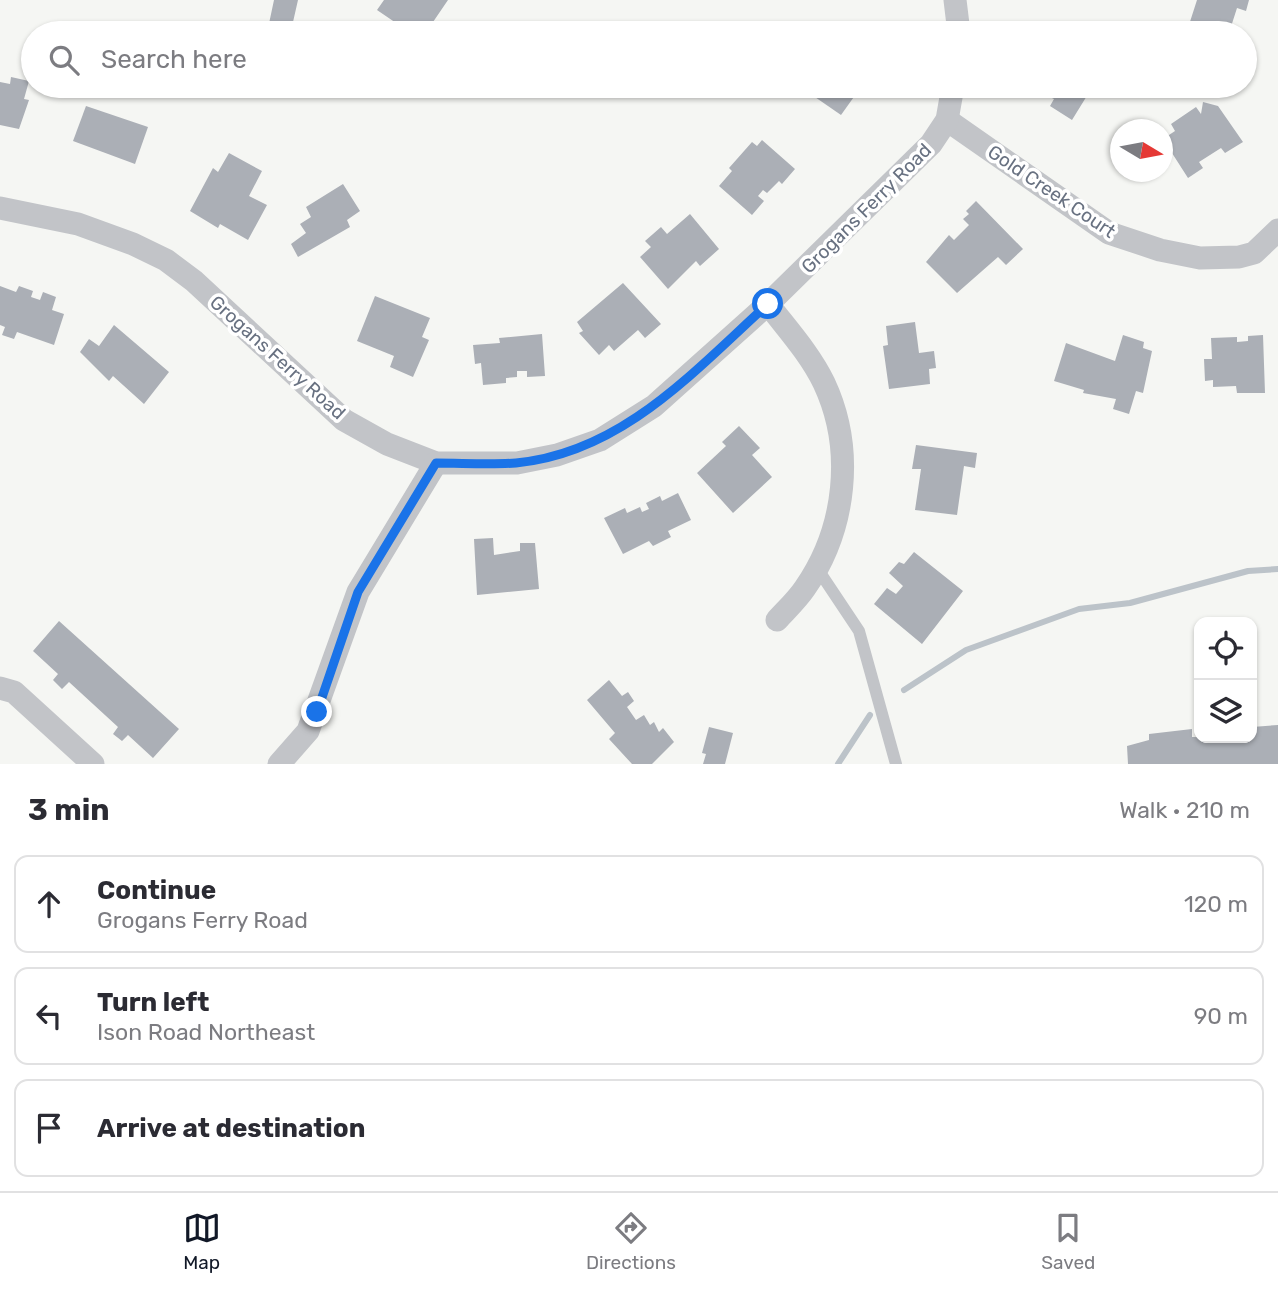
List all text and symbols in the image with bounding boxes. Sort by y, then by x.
search box [21,21,1257,98]
icon: search [45,41,83,79]
text: Search here [101,44,247,75]
north arrow [1110,119,1173,182]
street label: Grogans Ferry Road [797,139,936,278]
street label: Gold Creek Court [983,140,1121,243]
route start [752,288,783,319]
street label: Grogans Ferry Road [205,291,350,424]
map controls [1194,617,1257,743]
button: locate [1194,617,1257,680]
button: layers [1194,680,1257,743]
route end [301,696,332,727]
text: 3 min [28,792,110,828]
text: Walk · 210 m [1119,796,1250,824]
text: Continue [97,875,216,906]
icon: ahead [30,885,68,923]
text: 120 m [1184,890,1248,918]
text: Grogans Ferry Road [97,906,308,934]
text: Turn left [97,987,209,1018]
icon: left [30,997,68,1035]
text: 90 m [1194,1002,1248,1030]
text: Ison Road Northeast [97,1018,315,1046]
icon: arrive [30,1109,68,1147]
text: Arrive at destination [97,1113,365,1144]
tab: Map [183,1209,221,1274]
tab: Directions [586,1209,676,1274]
tab: Saved [1041,1209,1095,1274]

